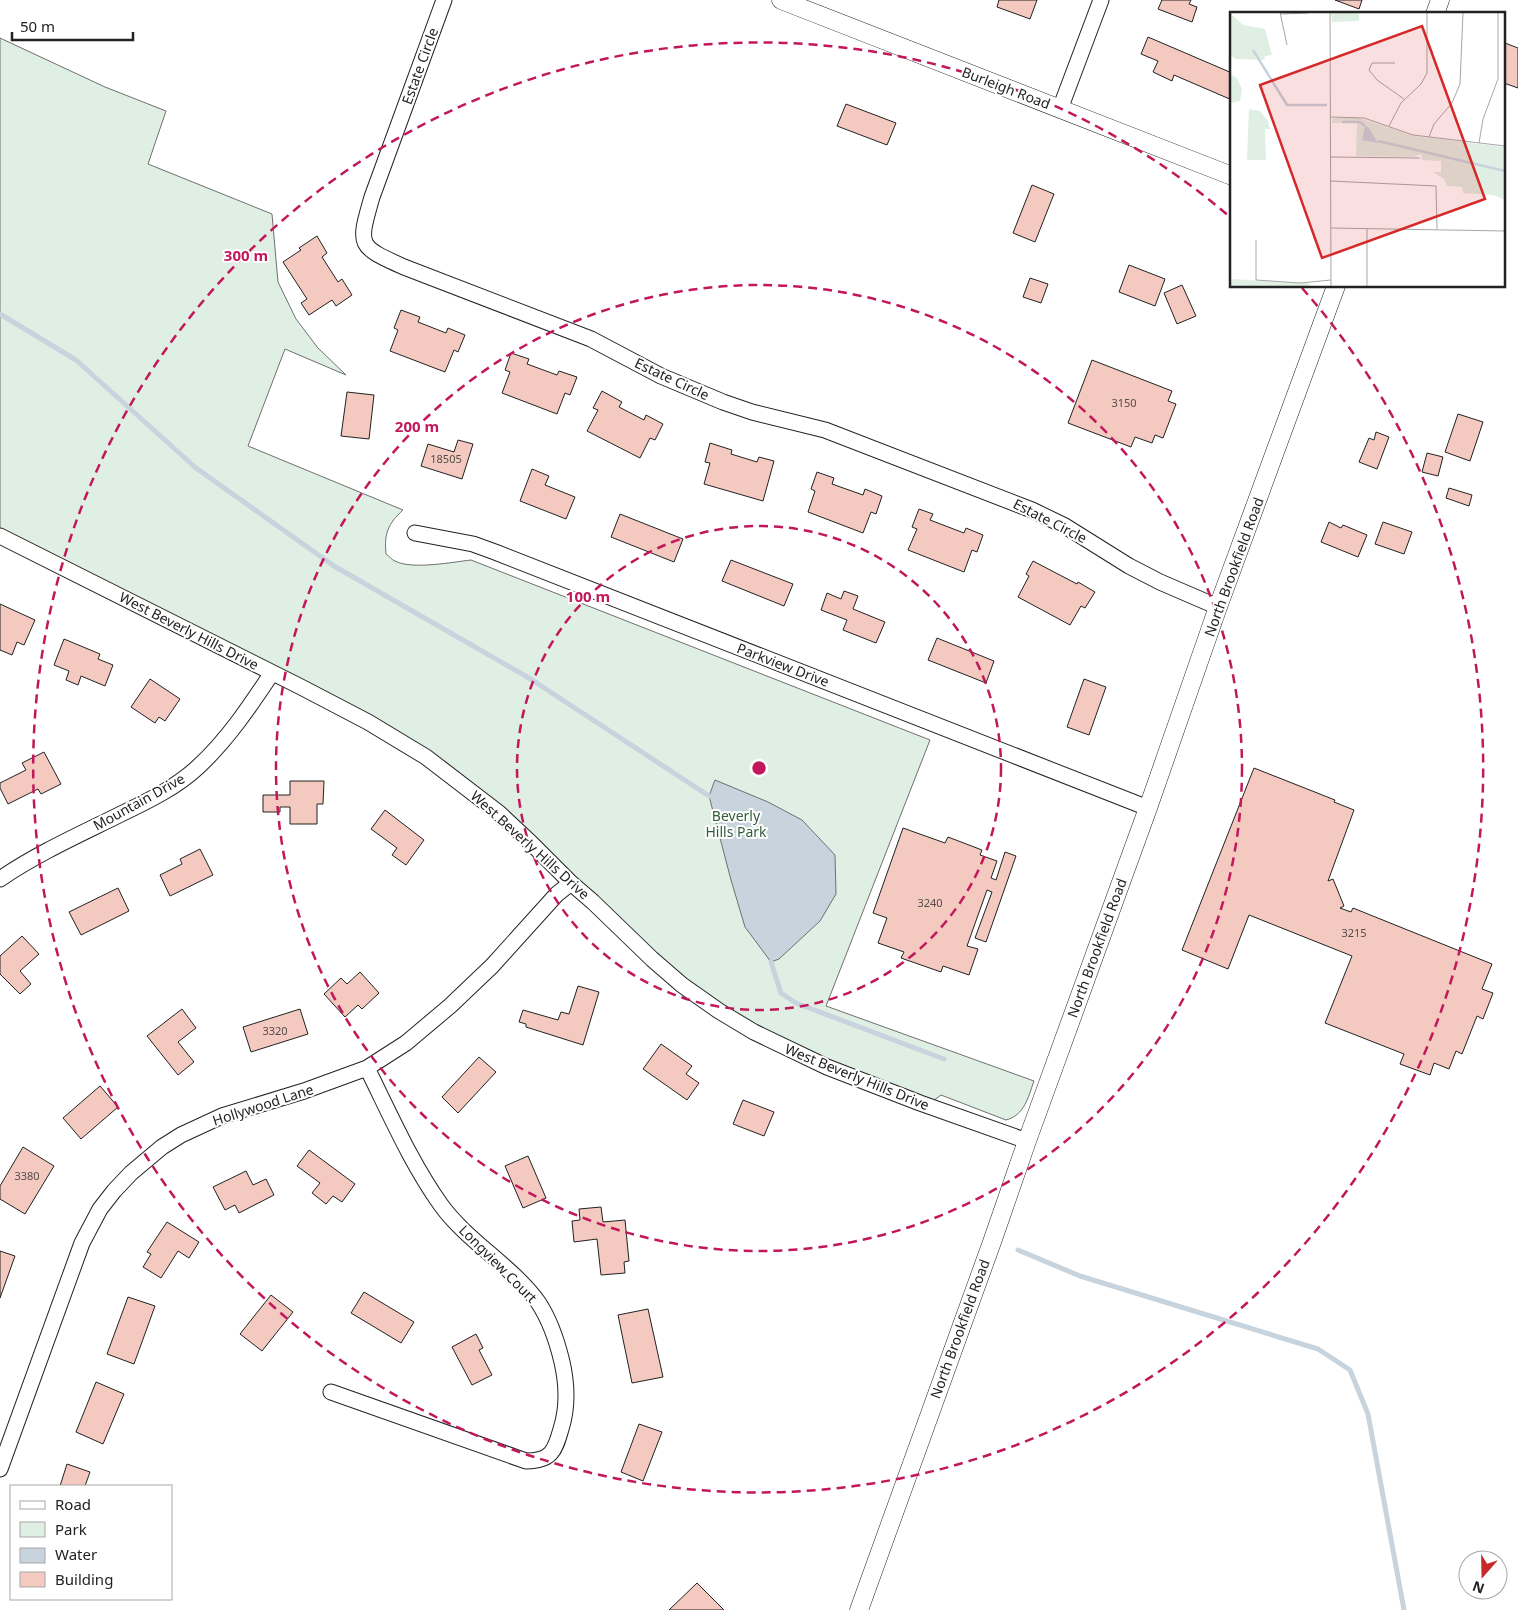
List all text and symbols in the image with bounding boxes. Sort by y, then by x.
scale bar [12,10,134,42]
inset map [1230,12,1506,288]
text: 50 m [20,16,55,36]
street label: Estate Circle [397,25,442,107]
street label: Burleigh Road [959,62,1053,113]
text: 300 m [224,245,268,265]
street label: Estate Circle [632,353,713,404]
house number: 3150 [1111,395,1137,410]
text: 200 m [395,416,439,436]
house number: 18505 [430,451,462,466]
street label: Estate Circle [1010,494,1090,547]
street label: North Brookfield Road [1199,494,1268,639]
text: 100 m [566,586,610,606]
street label: West Beverly Hills Drive [116,587,262,674]
street label: Parkview Drive [734,638,832,691]
centre of rings [750,759,768,777]
street label: Mountain Drive [90,769,188,835]
street label: West Beverly Hills Drive [467,786,594,903]
park label: Beverly Hills Park [705,806,767,841]
street label: North Brookfield Road [1062,875,1131,1020]
house number: 3240 [917,895,943,910]
house number: 3215 [1341,925,1367,940]
house number: 3320 [262,1023,288,1038]
street label: West Beverly Hills Drive [782,1039,932,1114]
street label: Hollywood Lane [210,1079,316,1130]
house number: 3380 [14,1168,40,1183]
street label: Longview Court [455,1221,541,1307]
street label: North Brookfield Road [925,1256,994,1401]
legend [10,1485,172,1600]
text: Road [55,1494,91,1514]
text: Park [55,1519,87,1539]
text: Water [55,1544,97,1564]
north arrow [1458,1550,1508,1600]
text: Building [55,1569,113,1589]
text: N [1470,1577,1487,1599]

